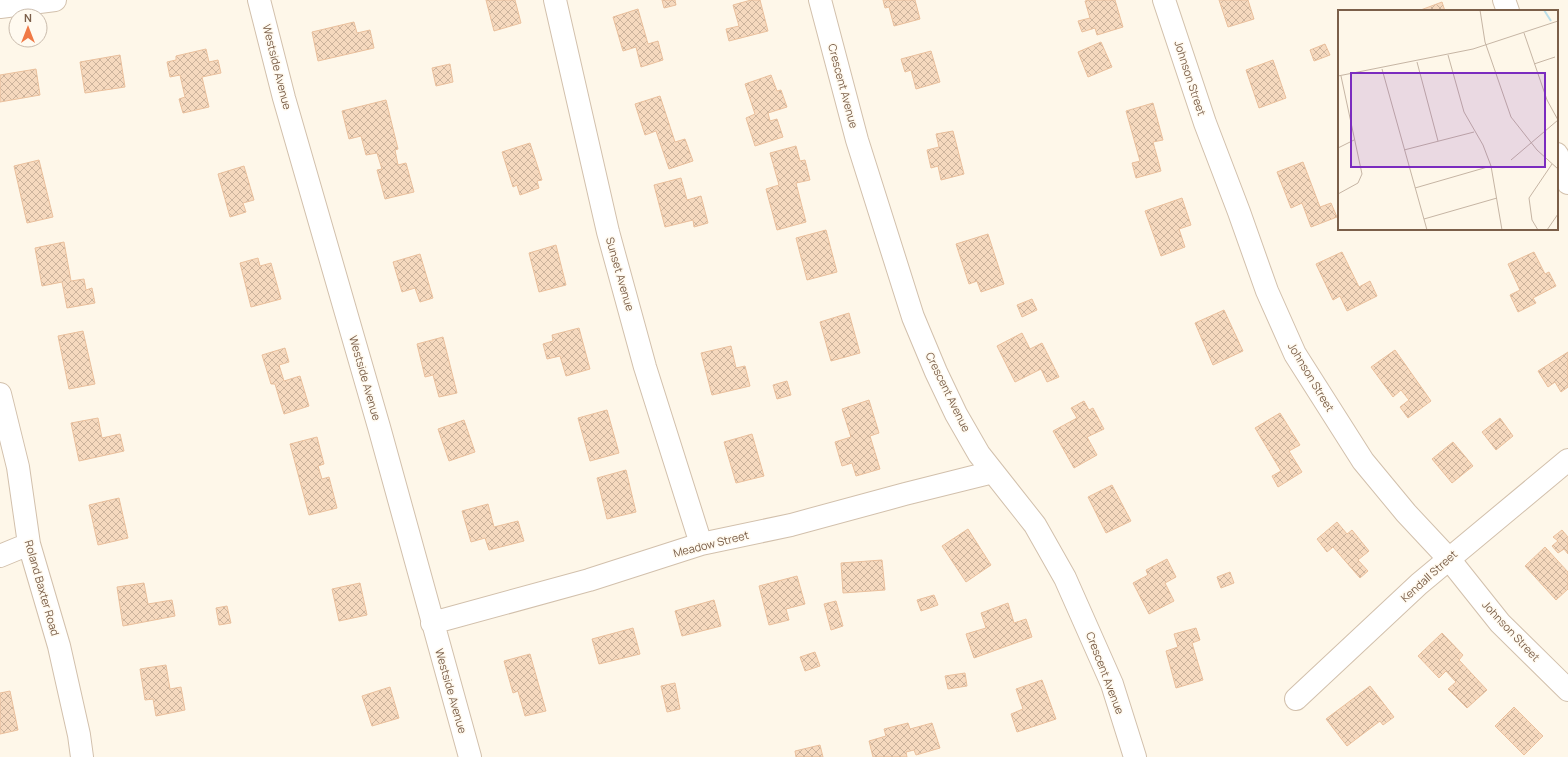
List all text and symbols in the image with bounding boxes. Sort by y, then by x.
north arrow [8,8,48,48]
text: N [24,10,32,25]
inset map [1338,10,1558,230]
street label: Westside Avenue [260,23,295,112]
street label: Johnson Street [1171,38,1210,117]
street label: Crescent Avenue [825,42,862,130]
street label: Sunset Avenue [603,235,638,313]
street label: Westside Avenue [346,334,385,422]
street label: Johnson Street [1285,339,1338,414]
street label: Crescent Avenue [923,349,974,435]
street label: Meadow Street [671,527,750,560]
street label: Roland Baxter Road [22,538,63,637]
street label: Kendall Street [1397,546,1460,605]
street label: Johnson Street [1479,597,1543,664]
street label: Crescent Avenue [1083,630,1128,717]
street label: Westside Avenue [432,647,471,735]

